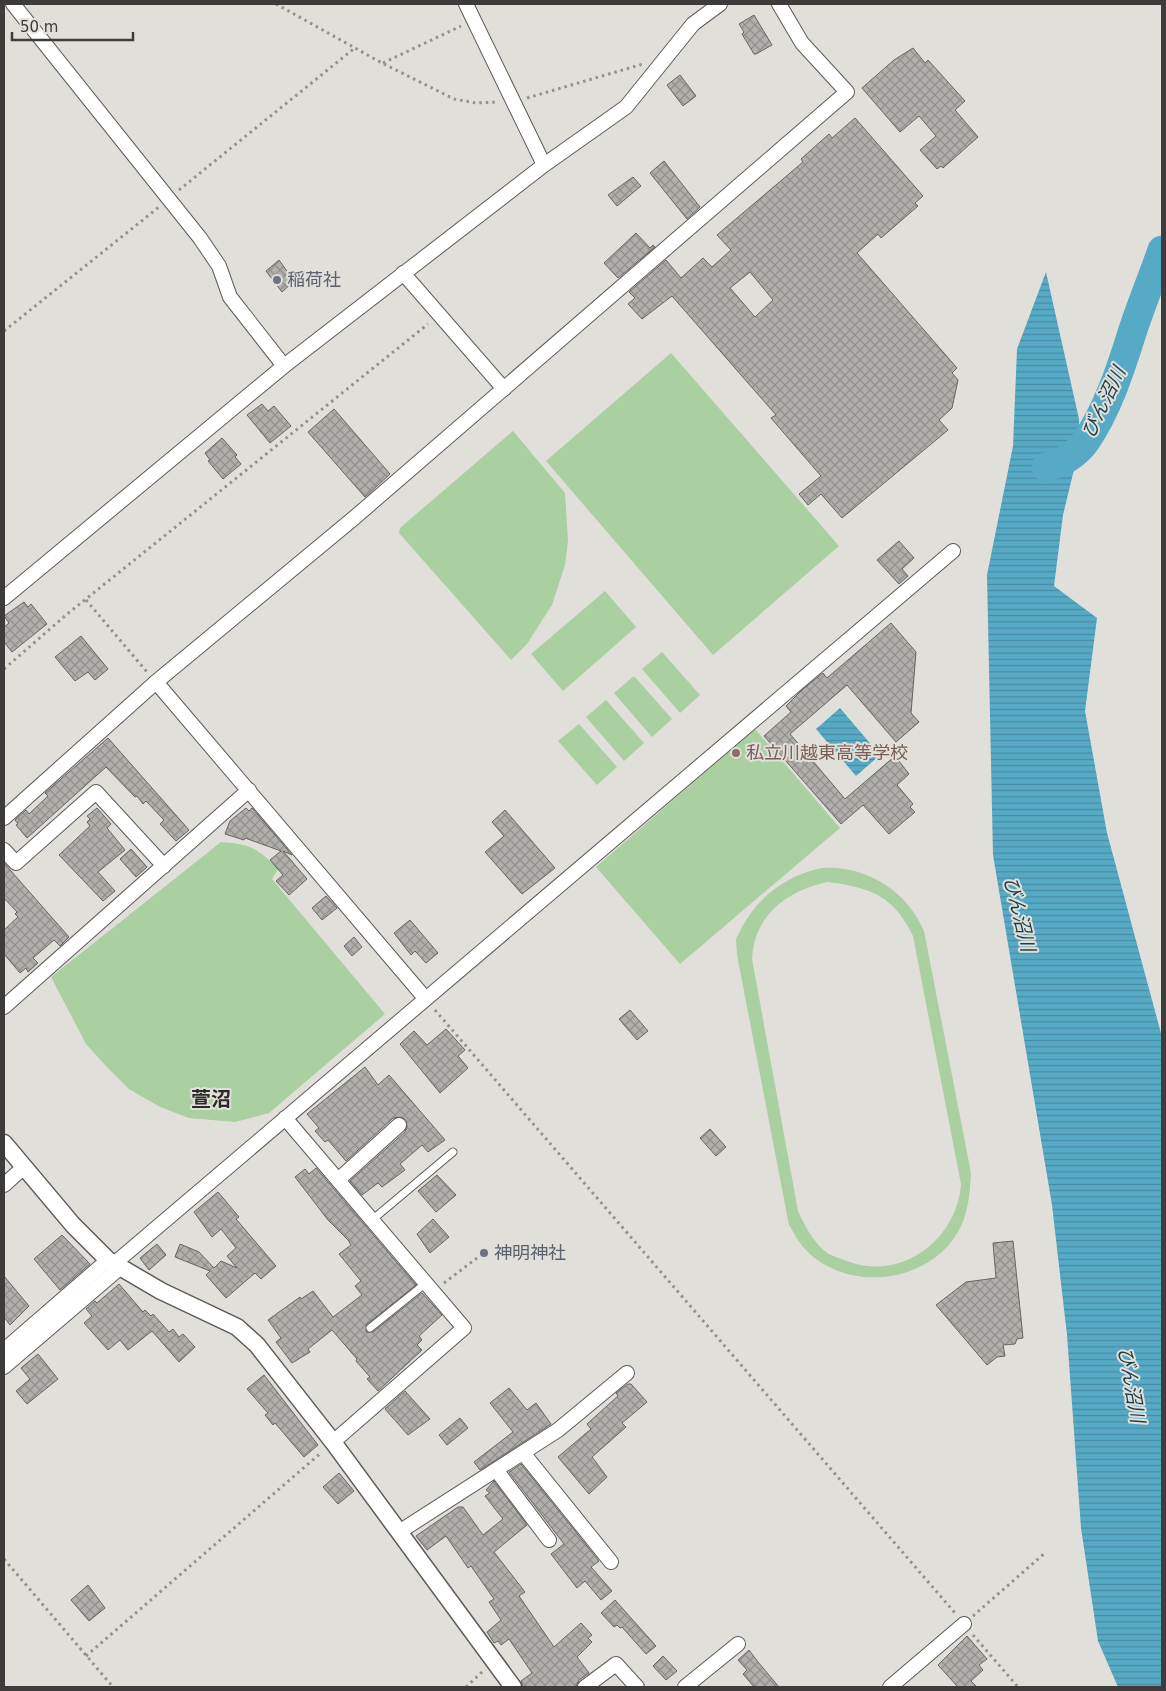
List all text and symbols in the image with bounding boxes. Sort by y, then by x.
scale bar [12,10,134,42]
text: 50 m [20,18,58,36]
place label: 稲荷社 [287,269,341,290]
marker: 稲荷社 [271,274,283,286]
water label: びん沼川 [1076,361,1130,441]
place label: 私立川越東高等学校 [746,742,908,763]
marker: 私立川越東高等学校 [730,747,742,759]
water label: びん沼川 [1000,874,1040,955]
district label: 萱沼 [191,1087,231,1111]
place label: 神明神社 [494,1242,566,1263]
marker: 神明神社 [478,1247,490,1259]
water label: びん沼川 [1115,1346,1150,1426]

